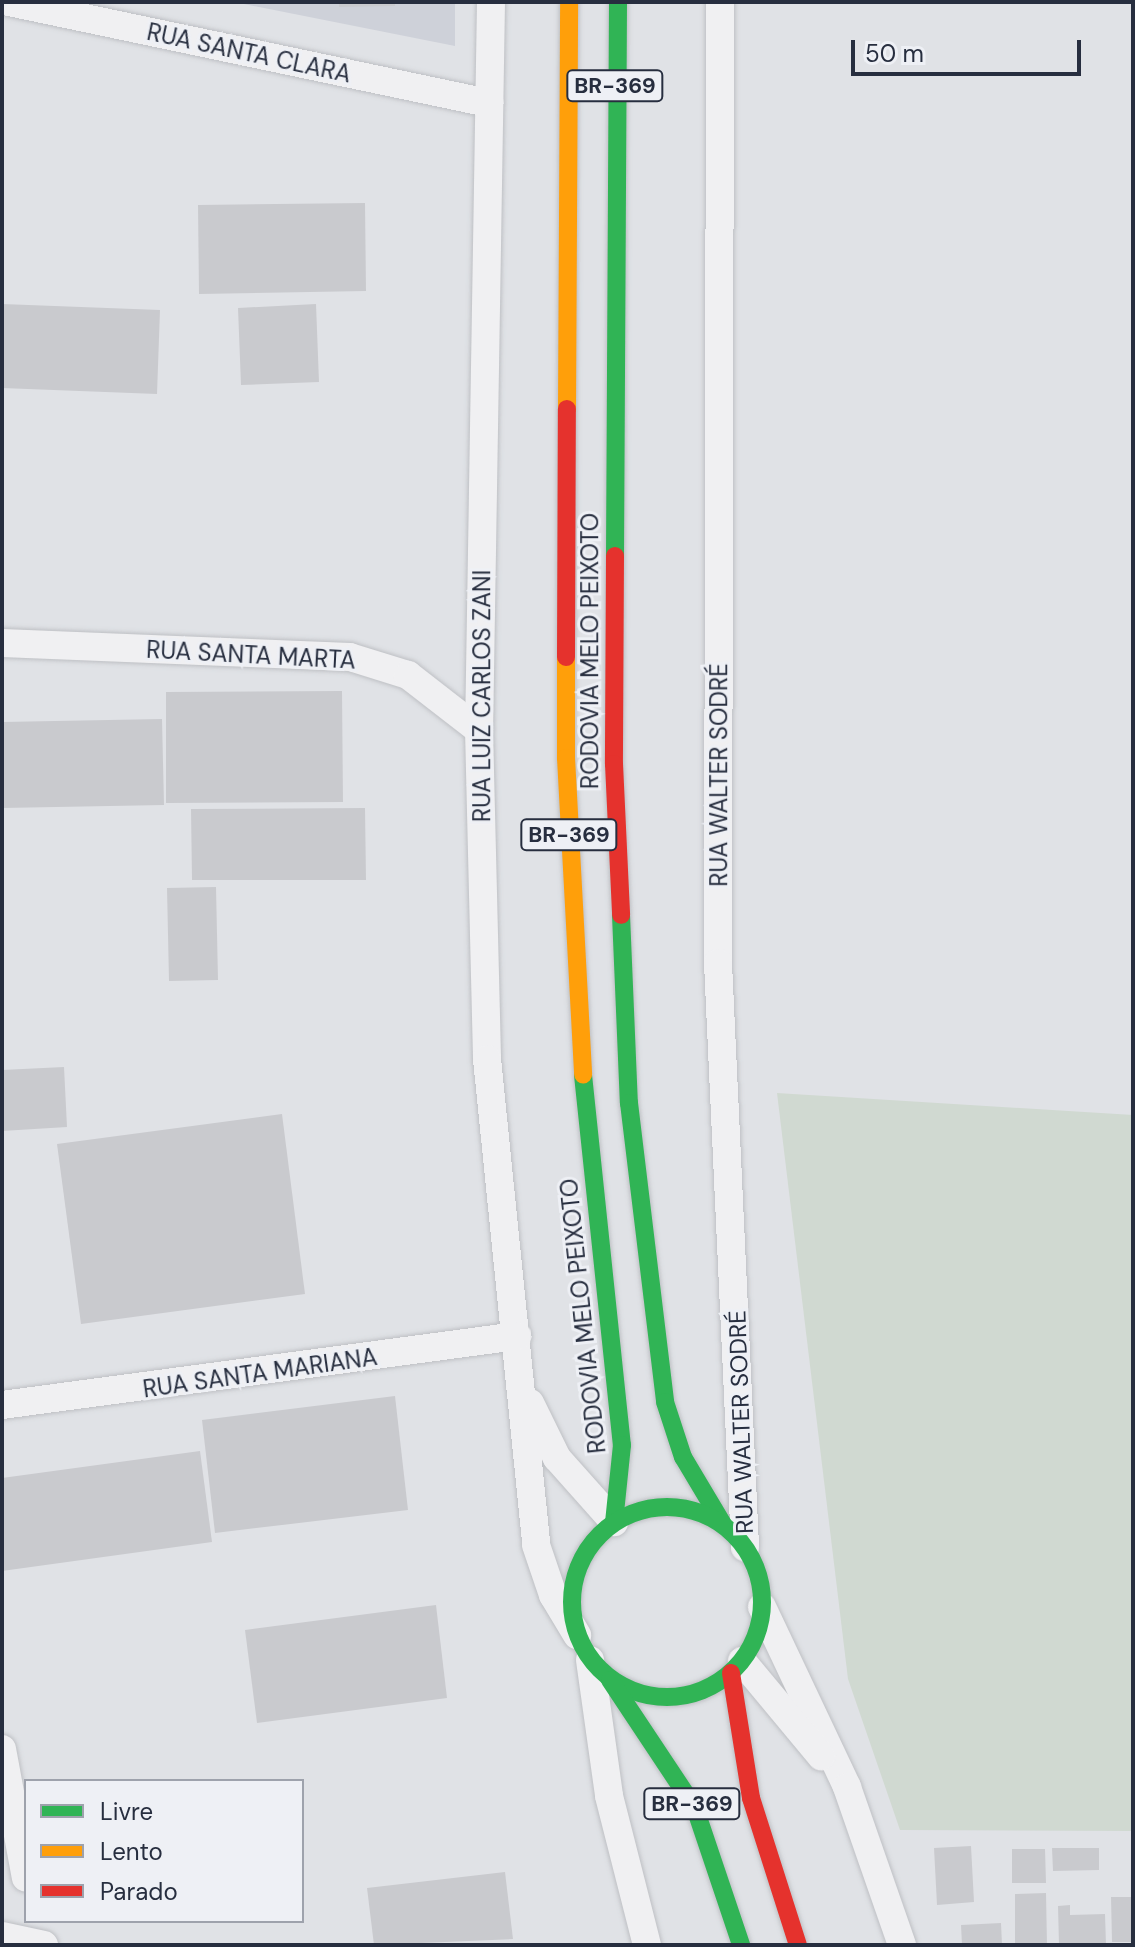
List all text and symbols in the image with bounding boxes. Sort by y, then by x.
street label: RUA SANTA CLARA [144,17,354,89]
scale bar [855,24,1085,74]
text: 50 m [865,38,924,69]
road number: BR-369 [565,68,665,104]
street label: RODOVIA MELO PEIXOTO [576,513,604,789]
street label: RUA LUIZ CARLOS ZANI [468,570,496,822]
street label: RUA SANTA MARTA [145,635,357,675]
street label: RUA WALTER SODRÉ [705,663,733,887]
road number: BR-369 [519,817,619,853]
street label: RODOVIA MELO PEIXOTO [554,1177,612,1455]
street label: RUA WALTER SODRÉ [723,1310,759,1534]
street label: RUA SANTA MARIANA [141,1342,379,1404]
legend [24,1779,304,1923]
road number: BR-369 [642,1786,742,1822]
text: Livre [100,1796,153,1827]
text: Lento [100,1836,163,1867]
text: Parado [100,1876,178,1907]

